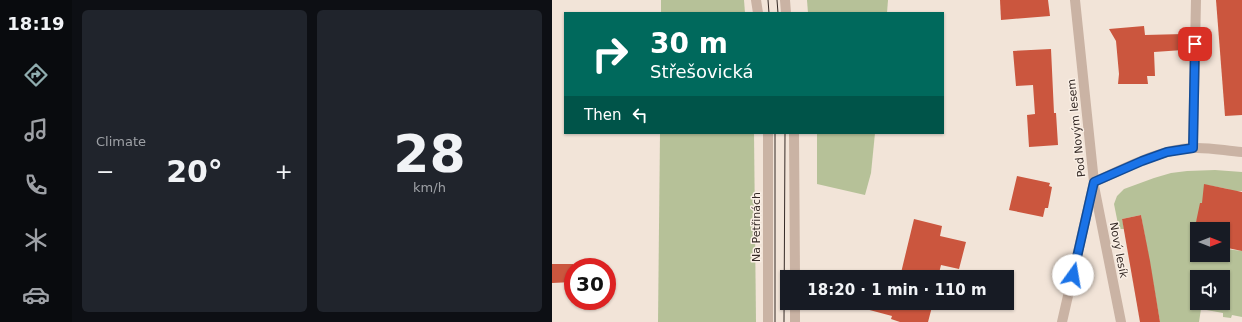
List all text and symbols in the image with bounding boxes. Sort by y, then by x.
text: 18:19 [7,13,65,34]
text: 30 m [650,27,728,60]
pin [1178,27,1212,61]
icon: right [584,28,636,80]
icon: arrive [1184,33,1206,55]
icon: directions [22,61,50,89]
text: Střešovická [650,61,754,82]
street label: Pod Novým lesem [1065,78,1088,178]
icon: left [629,104,651,126]
text: Then [584,106,621,124]
icon: music [22,116,50,144]
text: 28 [393,124,466,184]
text: Climate [96,134,146,149]
text: 20° [166,154,223,189]
text: − [96,159,114,184]
text: + [275,159,293,184]
icon: phone [22,171,50,199]
text: km/h [413,180,446,195]
street label: Na Petřinách [750,192,763,262]
street label: Nový lesík [1107,221,1130,280]
north arrow [1190,222,1230,262]
map controls [1190,222,1230,310]
icon: climate [22,226,50,254]
position arrow [1052,254,1094,296]
speed limit sign: 30 [564,258,616,310]
button: sound [1190,270,1230,310]
icon: car [22,281,50,309]
text: 18:20 · 1 min · 110 m [807,281,987,299]

